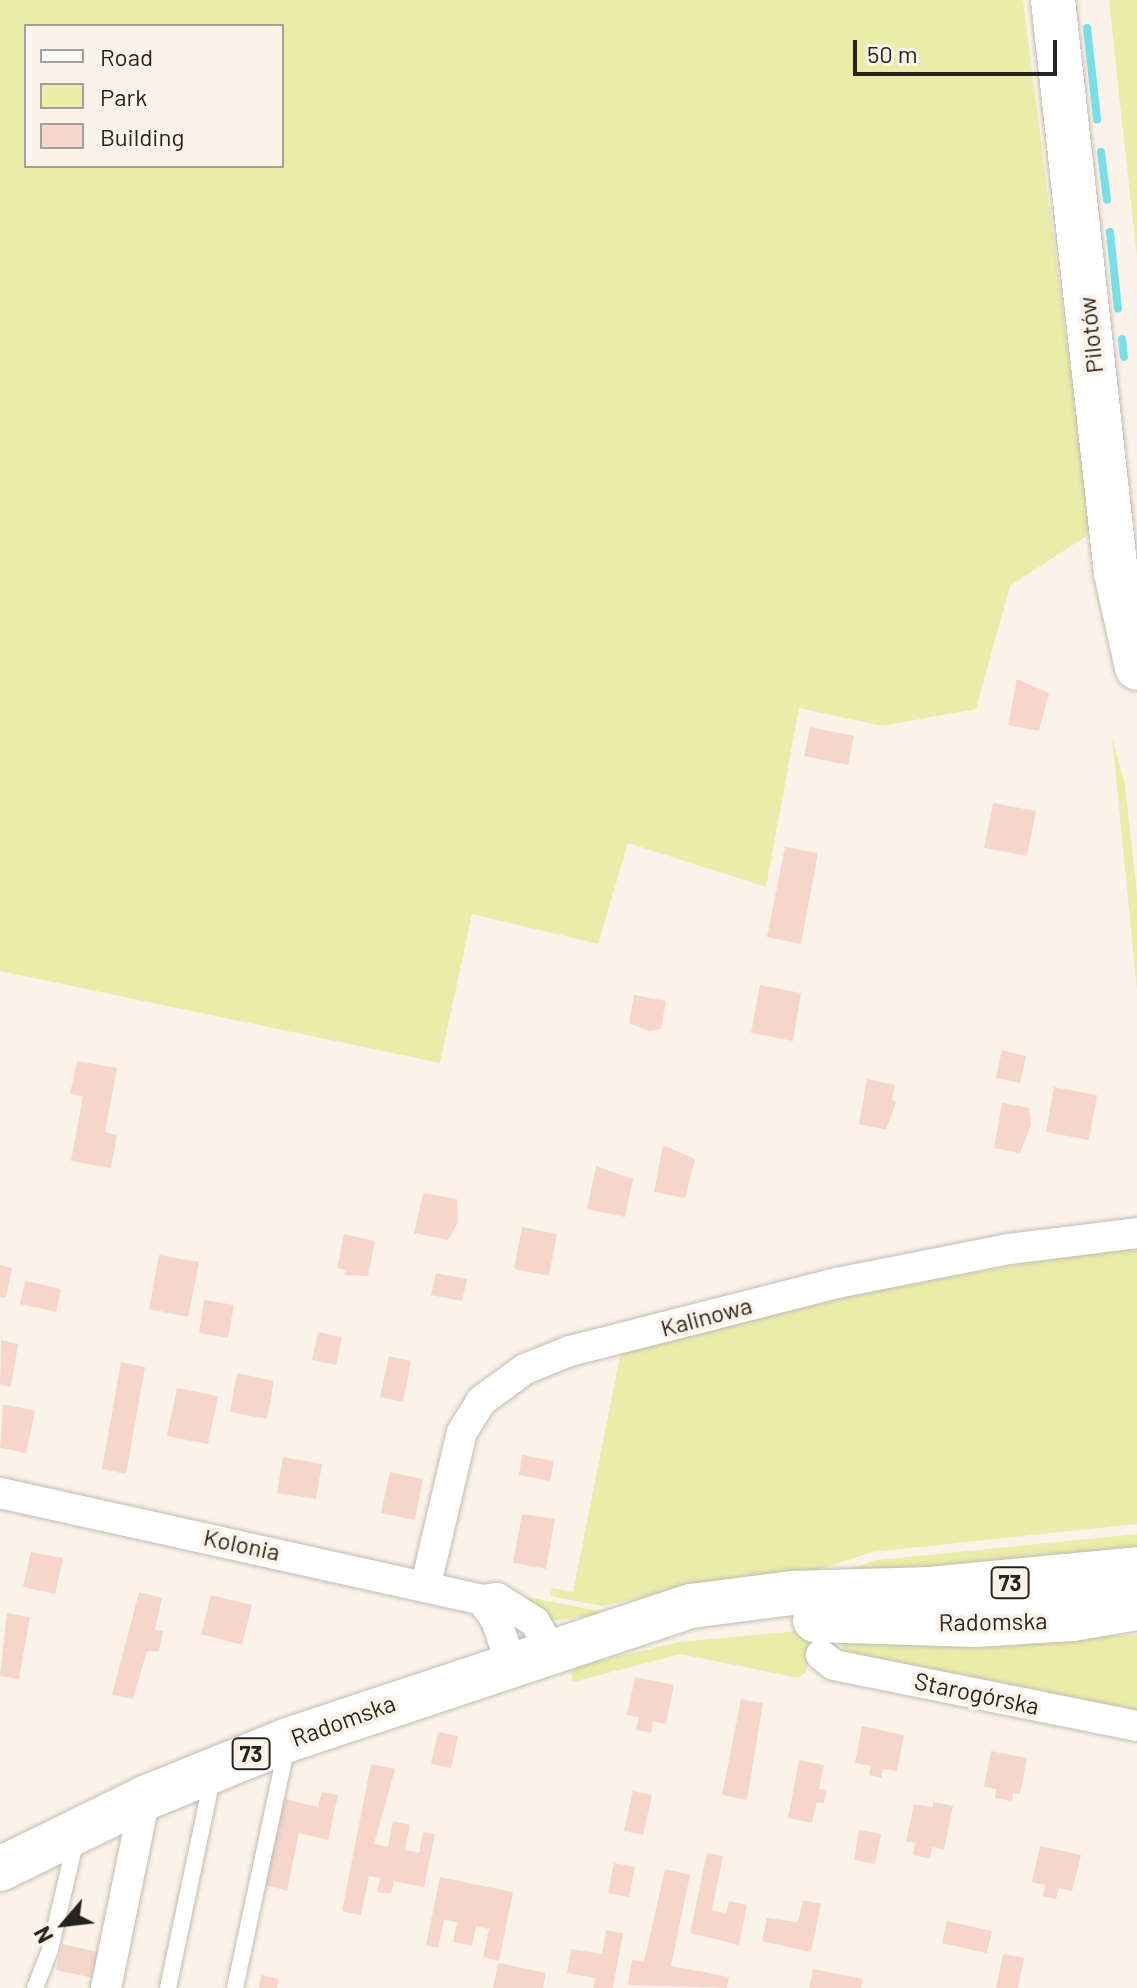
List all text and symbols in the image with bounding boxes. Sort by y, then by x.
legend [24,24,284,168]
scale bar [857,24,1061,74]
text: 50 m [867,39,918,68]
text: Road [100,42,153,71]
text: Park [100,82,147,111]
text: Building [100,122,184,151]
street label: Pilotów [1072,295,1108,375]
street label: Kalinowa [657,1290,755,1342]
street label: Kolonia [201,1522,283,1566]
road number: 73 [990,1565,1030,1601]
street label: Radomska [938,1606,1048,1636]
street label: Starogórska [912,1666,1042,1720]
street label: Radomska [287,1688,399,1752]
road number: 73 [231,1736,271,1772]
north arrow [24,1884,104,1964]
text: N [28,1923,58,1948]

